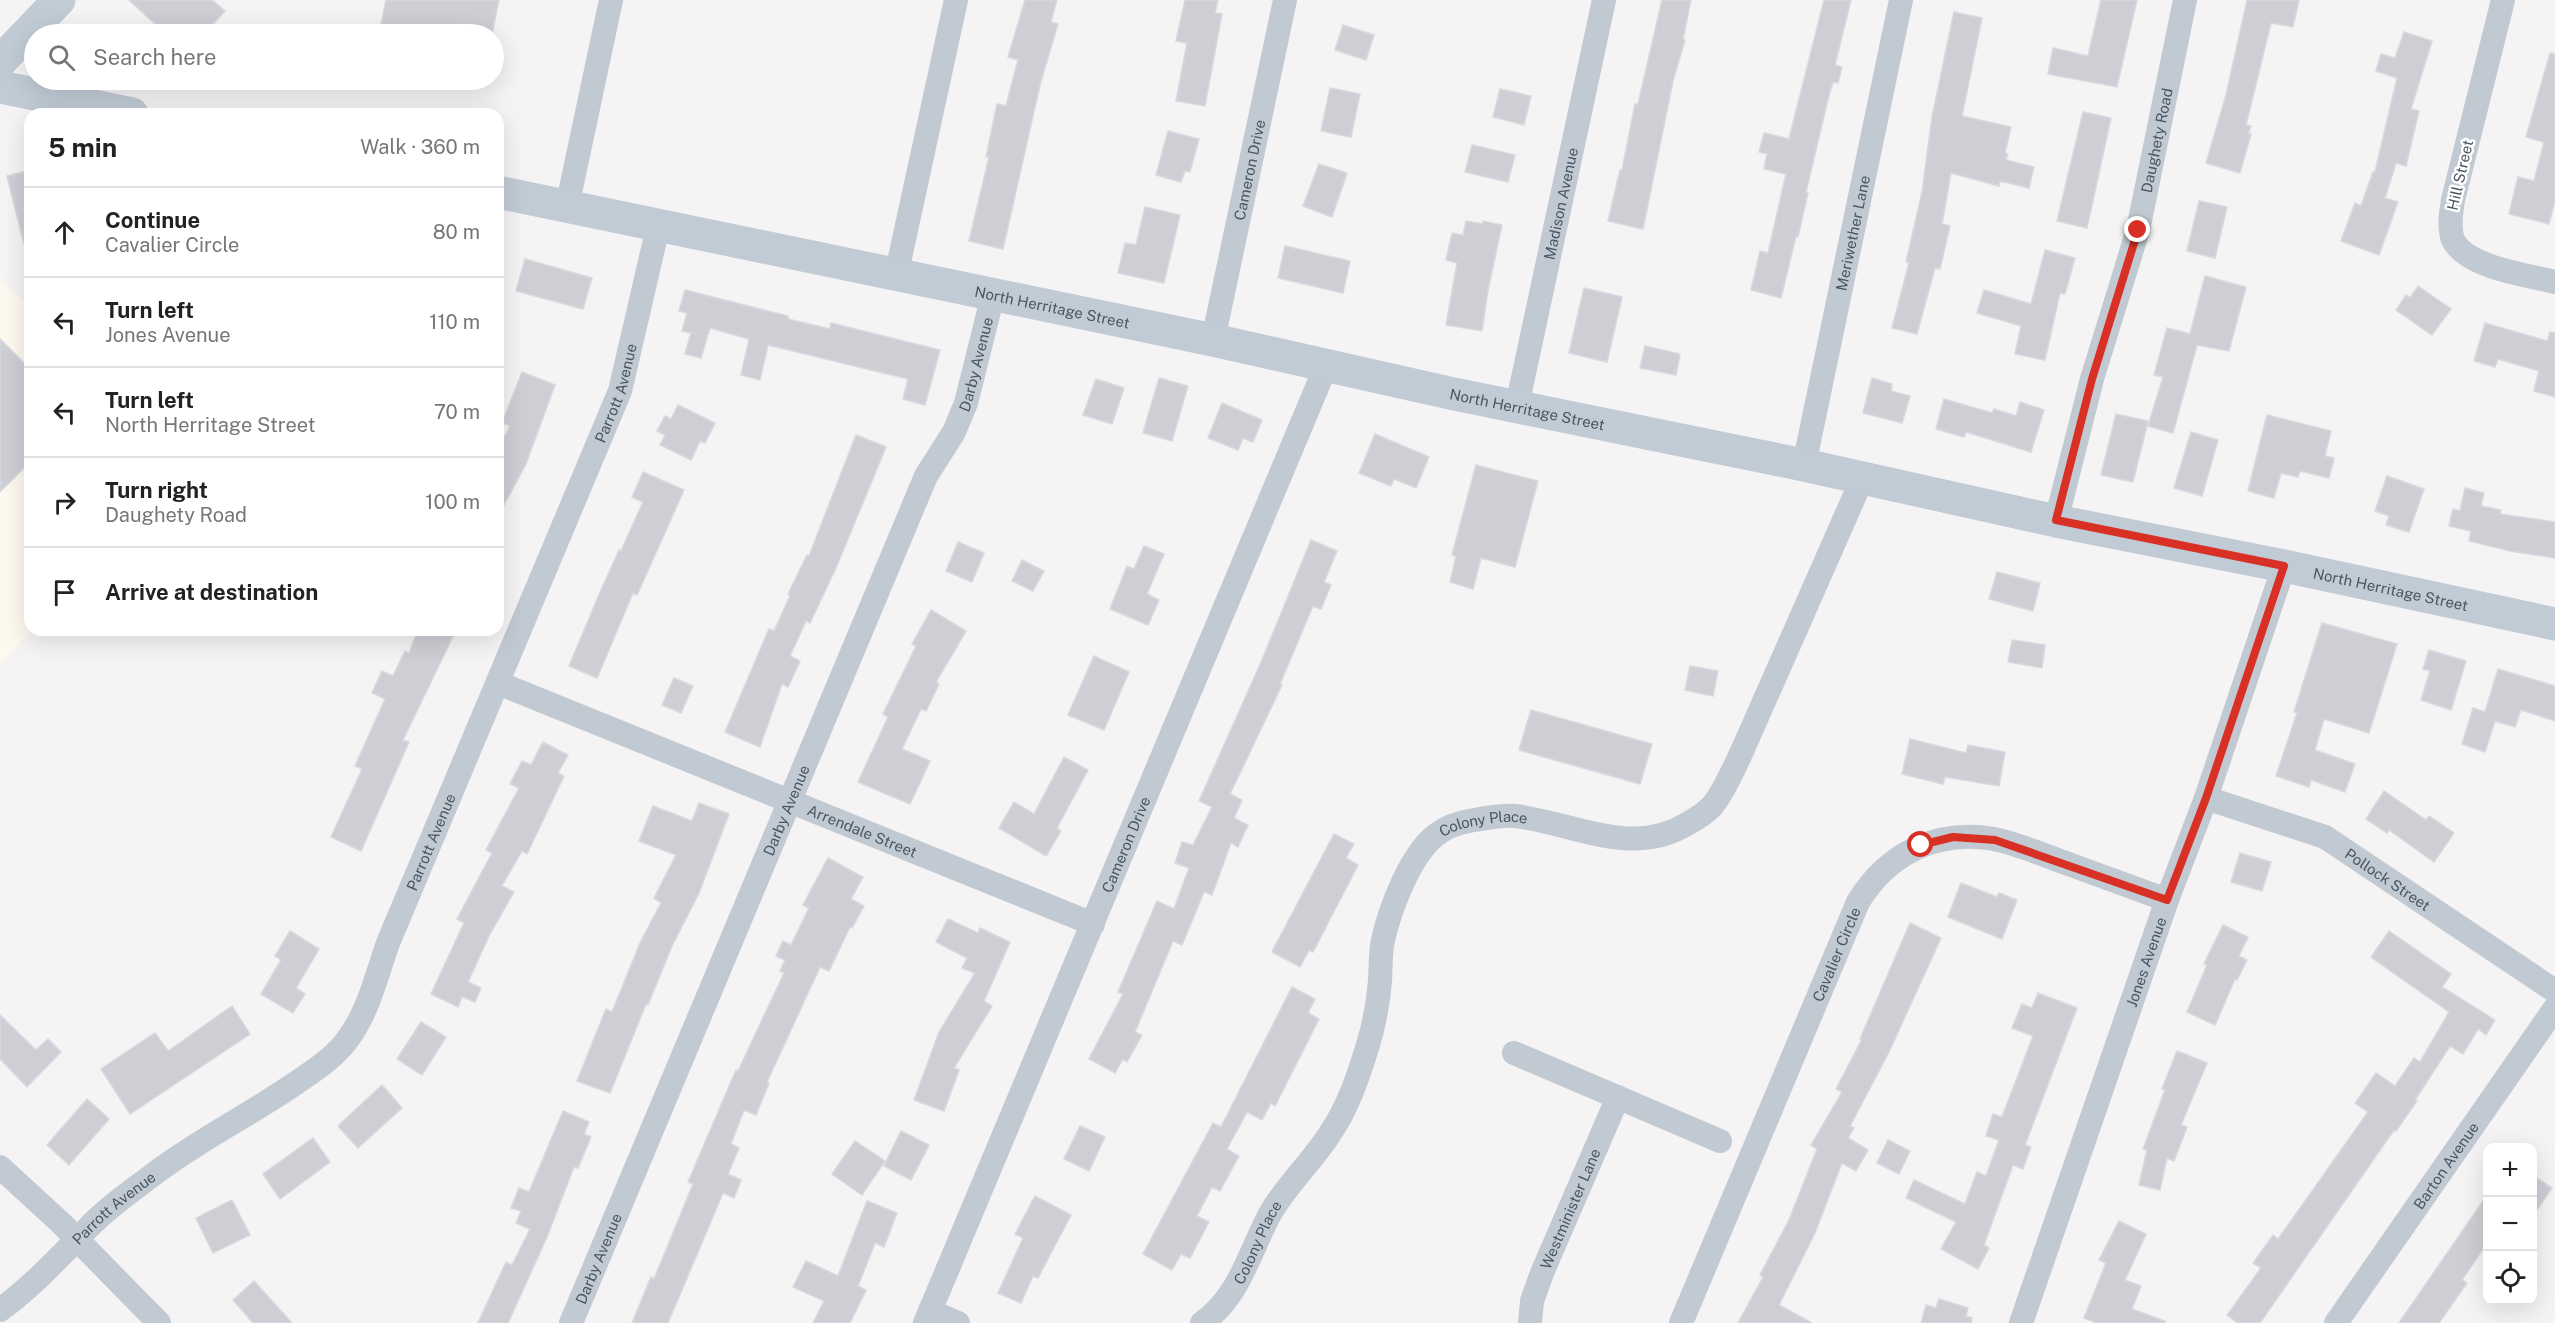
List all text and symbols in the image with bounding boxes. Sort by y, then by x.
search box [24,24,504,90]
icon: search [45,41,78,74]
text: Search here [93,44,217,70]
street label: Daughety Road [2137,86,2175,194]
street label: Cameron Drive [1230,118,1268,222]
text: 5 min [48,132,117,163]
text: Walk · 360 m [360,135,480,159]
street label: Hill Street [2444,138,2476,212]
street label: Madison Avenue [1540,146,1581,261]
street label: Meriwether Lane [1832,174,1873,292]
text: Continue [105,207,200,233]
icon: ahead [48,216,81,249]
route end [2124,216,2150,242]
text: 80 m [433,220,480,244]
text: Cavalier Circle [105,233,239,257]
street label: North Herritage Street [973,282,1131,331]
text: Turn left [105,297,194,323]
icon: left [48,306,81,339]
text: 110 m [429,310,480,334]
street label: Darby Avenue [955,315,996,414]
text: Jones Avenue [105,323,231,347]
street label: Parrott Avenue [591,342,639,445]
street label: North Herritage Street [1448,385,1607,433]
text: Turn left [105,387,194,413]
icon: left [48,396,81,429]
text: 70 m [434,400,480,424]
text: North Herritage Street [105,413,315,437]
text: Turn right [105,477,208,503]
icon: right [48,486,81,519]
text: 100 m [425,490,480,514]
text: Daughety Road [105,503,247,527]
street label: North Herritage Street [2312,564,2470,614]
icon: arrive [48,576,81,609]
text: Arrive at destination [105,579,318,605]
street label: Darby Avenue [759,762,812,858]
street label: Parrott Avenue [403,791,458,893]
street label: Cameron Drive [1098,794,1153,895]
street label: Arrendale Street [805,801,920,860]
street label: Colony Place [1436,807,1529,839]
route start [1907,831,1933,857]
street label: Pollock Street [2342,845,2434,914]
street label: Cavalier Circle [1809,904,1863,1004]
street label: Jones Avenue [2122,915,2169,1009]
street label: Barton Avenue [2410,1119,2482,1212]
map controls [2483,1143,2537,1305]
button: + [2483,1143,2537,1197]
street label: Westminister Lane [1536,1146,1603,1271]
street label: Parrott Avenue [68,1168,158,1248]
street label: Colony Place [1230,1197,1285,1287]
button: − [2483,1197,2537,1251]
street label: Darby Avenue [572,1211,625,1306]
button: locate [2483,1251,2537,1305]

